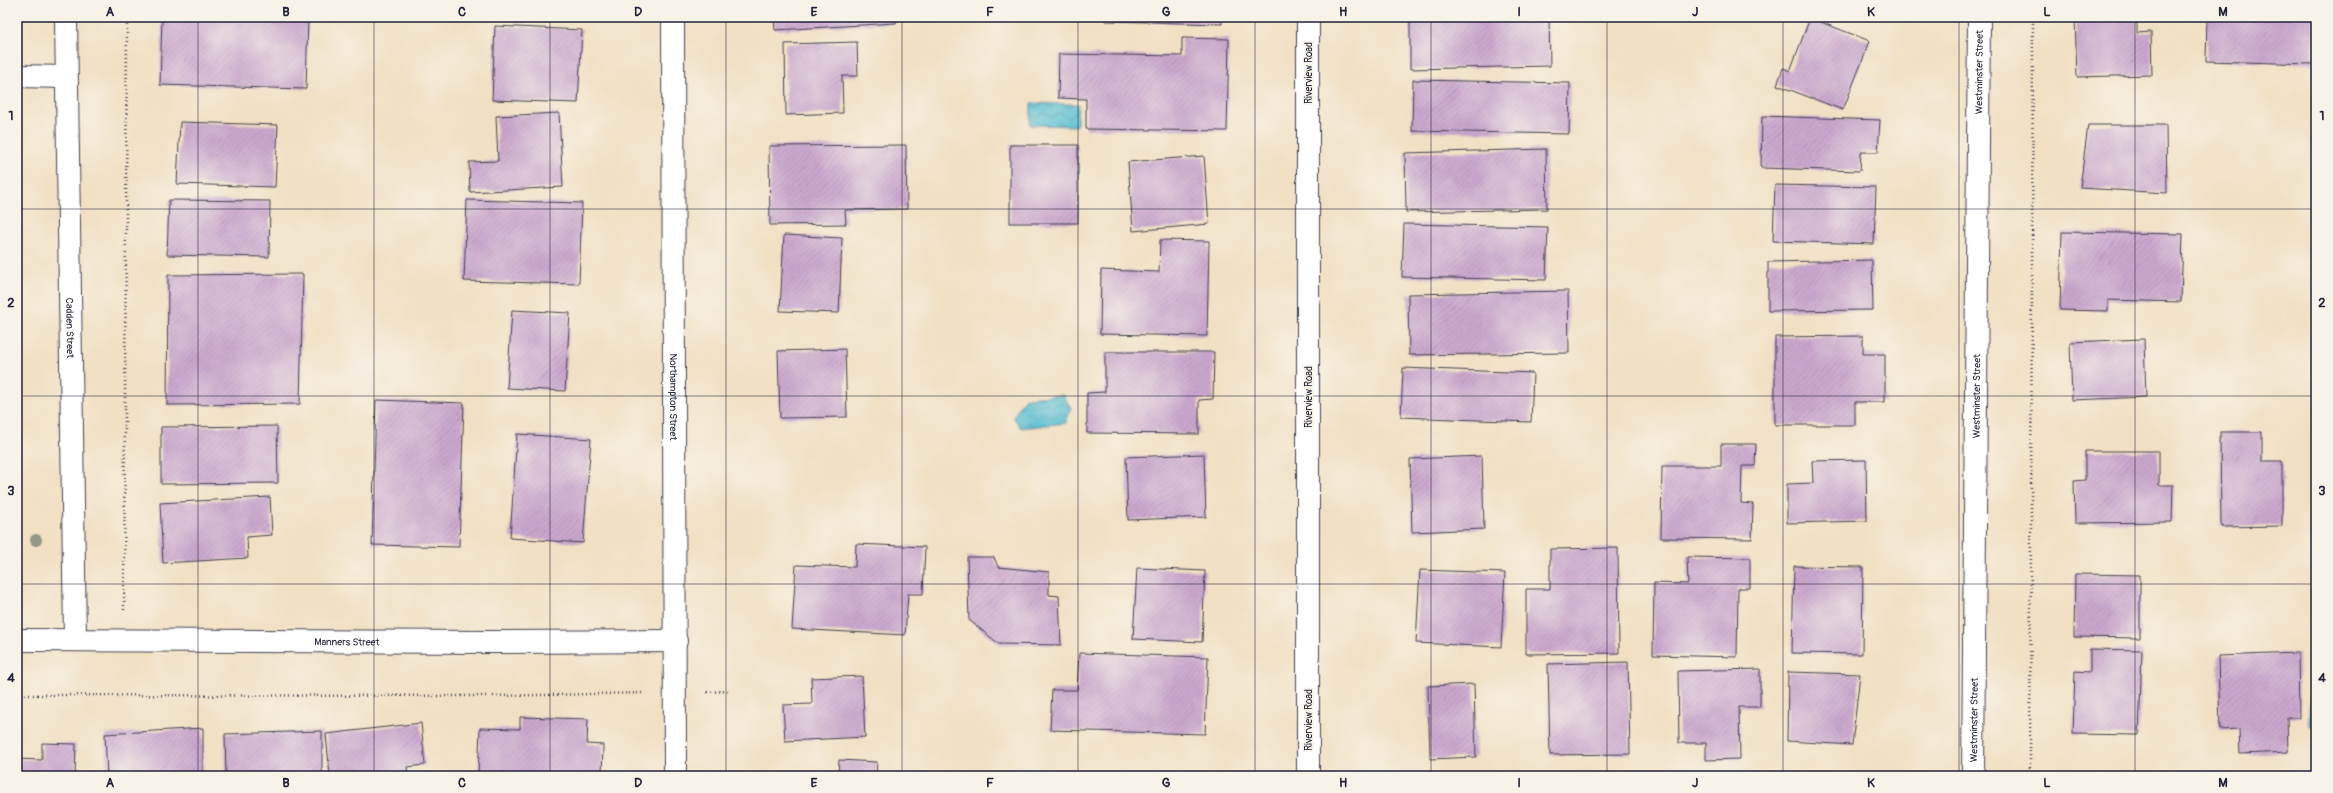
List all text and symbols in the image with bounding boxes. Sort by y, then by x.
text: A [106,4,115,20]
text: B [282,4,290,20]
text: C [458,4,466,20]
text: D [634,4,642,20]
text: E [811,4,818,20]
text: F [986,4,994,20]
text: G [1162,4,1171,20]
text: H [1339,4,1347,20]
text: I [1517,4,1521,20]
text: J [1692,4,1698,20]
text: K [1867,4,1875,20]
text: L [2043,4,2051,20]
text: M [2218,4,2228,20]
street label: Westminster Street [1973,29,1986,114]
street label: Riverview Road [1303,42,1315,104]
text: 1 [8,108,14,124]
text: 1 [2319,108,2325,124]
text: 2 [7,295,15,311]
text: 2 [2318,295,2326,311]
street label: Cadden Street [63,298,76,359]
street label: Northampton Street [667,353,679,442]
street label: Westminster Street [1971,353,1983,438]
street label: Riverview Road [1303,366,1315,428]
text: 3 [7,483,15,499]
text: 3 [2318,483,2326,499]
street label: Manners Street [314,636,381,649]
text: 4 [7,670,15,686]
text: 4 [2318,670,2326,686]
street label: Westminster Street [1968,677,1981,762]
street label: Riverview Road [1303,689,1315,751]
text: A [106,775,115,791]
text: B [282,775,290,791]
text: C [458,775,466,791]
text: D [634,775,642,791]
text: E [811,775,818,791]
text: F [986,775,994,791]
text: G [1162,775,1171,791]
text: H [1339,775,1347,791]
text: I [1517,775,1521,791]
text: J [1692,775,1698,791]
text: K [1867,775,1875,791]
text: L [2043,775,2051,791]
text: M [2218,775,2228,791]

